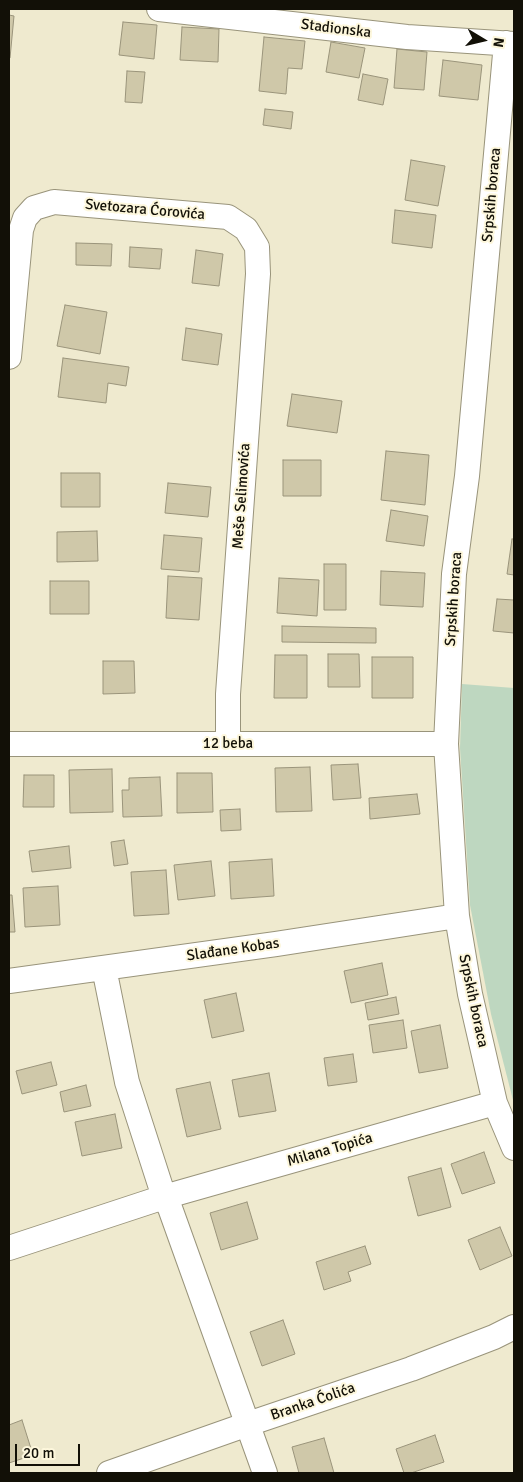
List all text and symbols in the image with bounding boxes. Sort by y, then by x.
north arrow [458,15,508,65]
street label: Stadionska [300,16,372,42]
text: N [489,36,507,49]
street label: Srpskih boraca [479,147,505,243]
street label: Svetozara Ćorovića [84,196,206,224]
street label: Meše Selimovića [229,442,255,550]
street label: Srpskih boraca [442,551,466,647]
street label: 12 beba [203,735,253,753]
street label: Slađane Kobas [185,935,281,965]
street label: Srpskih boraca [454,953,492,1049]
street label: Milana Topića [285,1129,375,1171]
street label: Branka Ćolića [268,1379,358,1425]
scale bar [18,1434,82,1466]
text: 20 m [23,1444,54,1462]

